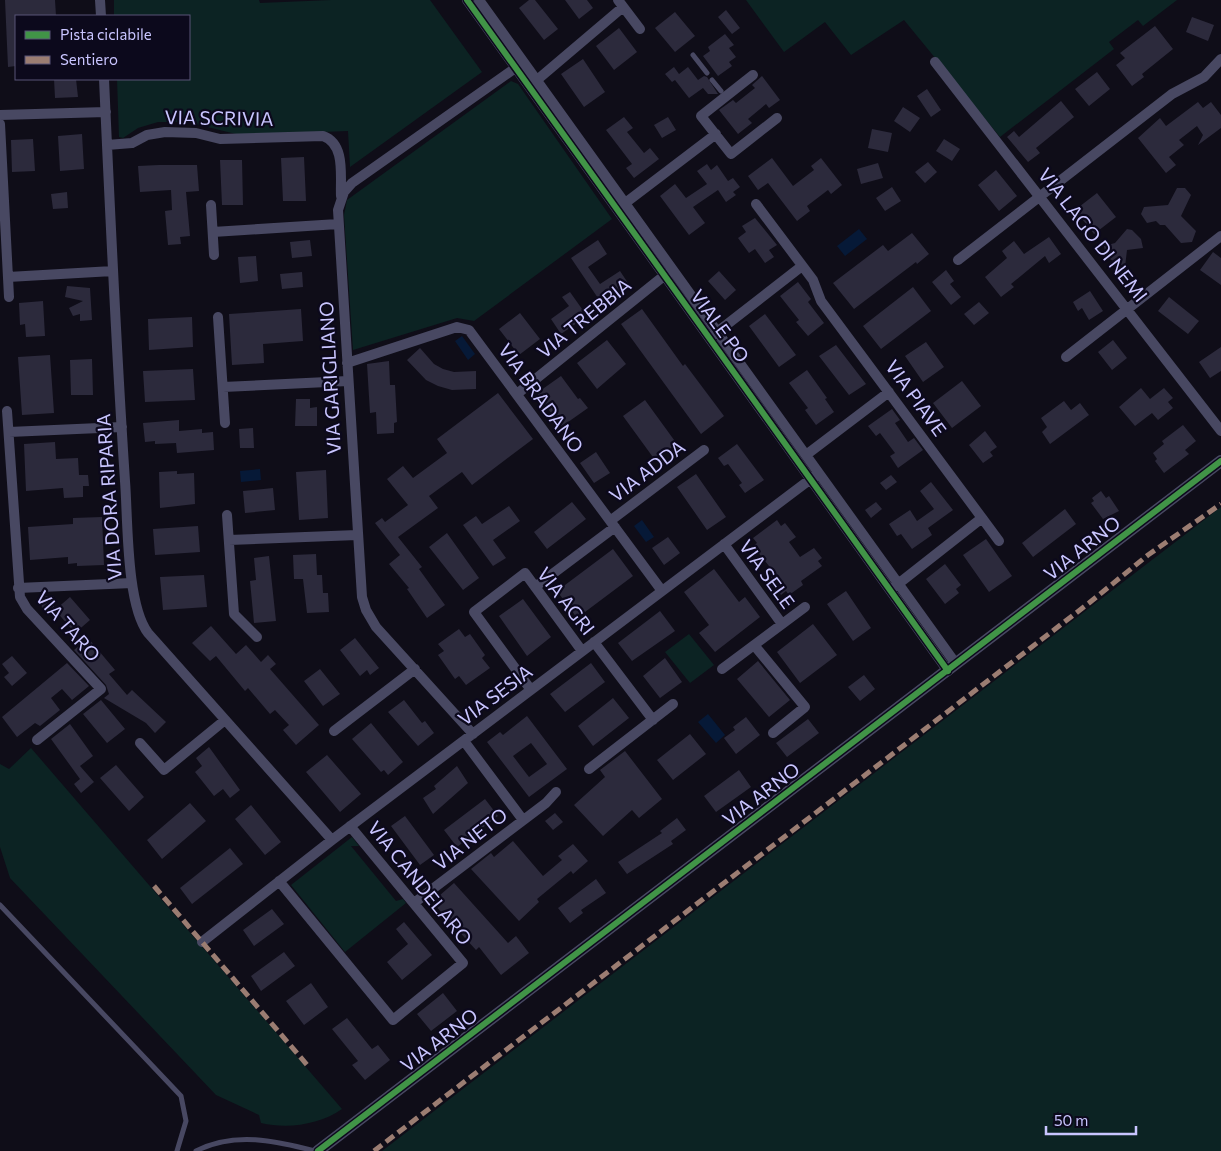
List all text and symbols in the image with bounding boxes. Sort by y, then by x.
legend [15,15,190,80]
text: Pista ciclabile [60,25,152,43]
text: Sentiero [60,50,118,68]
street label: VIA SCRIVIA [164,105,274,130]
street label: VIA LAGO DI NEMI [1034,163,1153,306]
street label: VIA TREBBIA [532,273,635,362]
street label: VIALE PO [686,285,755,367]
street label: VIA GARIGLIANO [314,301,345,455]
street label: VIA BRADANO [494,339,589,457]
street label: VIA PIAVE [881,355,952,440]
street label: VIA DORA RIPARIA [91,413,126,581]
street label: VIA ADDA [604,435,689,506]
street label: VIA ARNO [1039,511,1125,585]
street label: VIA SELE [735,535,800,613]
street label: VIA AGRI [533,562,600,639]
street label: VIA TARO [31,585,105,666]
street label: VIA SESIA [453,659,536,730]
street label: VIA ARNO [718,757,804,830]
street label: VIA NETO [428,803,511,875]
street label: VIA CANDELARO [363,816,477,949]
street label: VIA ARNO [396,1003,482,1076]
scale bar [1046,1104,1136,1136]
text: 50 m [1054,1111,1088,1129]

